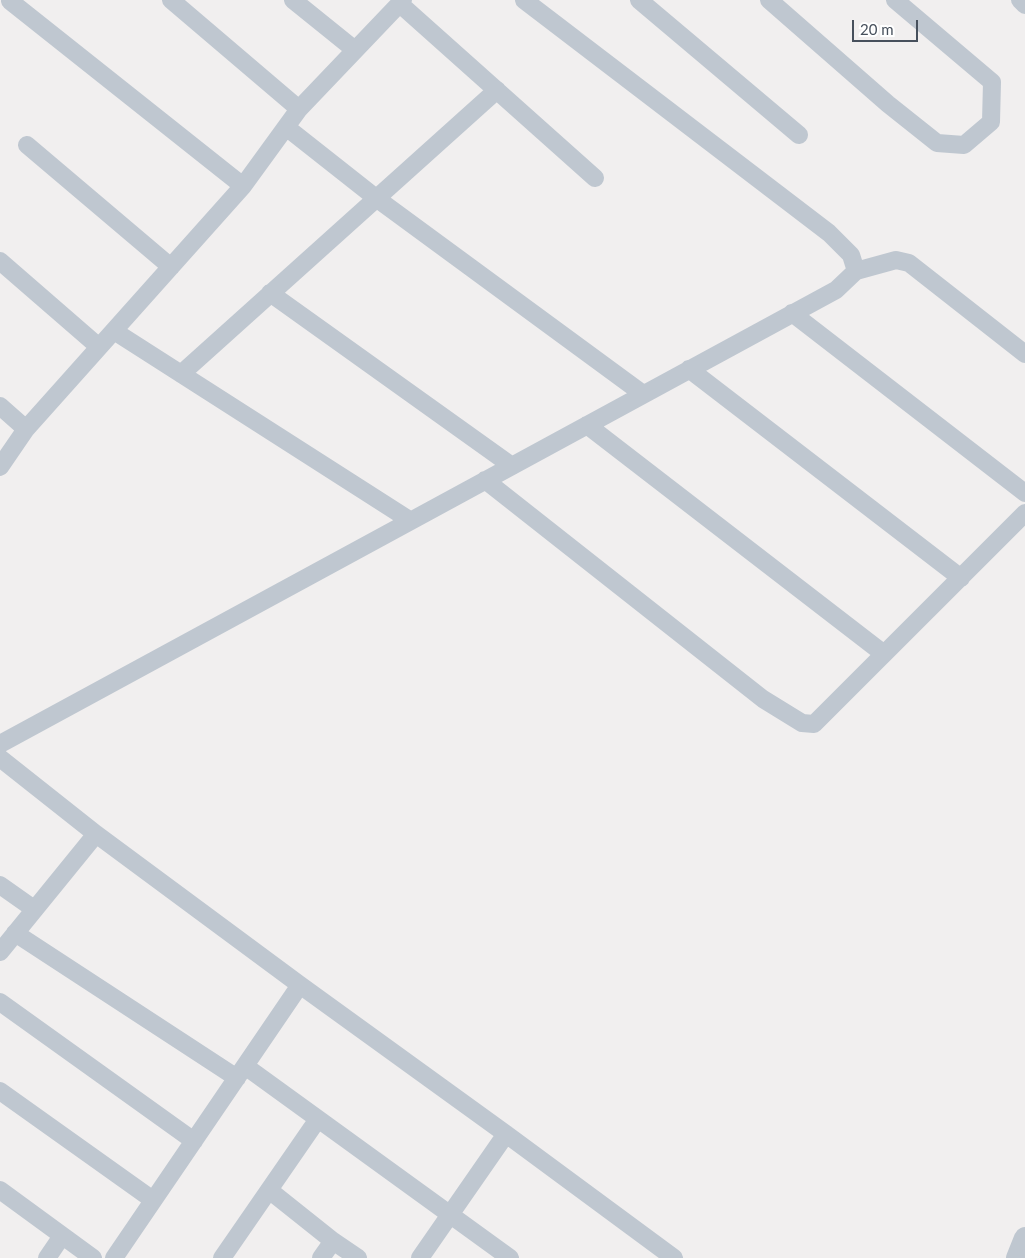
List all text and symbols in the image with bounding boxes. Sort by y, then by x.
scale bar [855,10,921,42]
text: 20 m [860,20,894,38]

